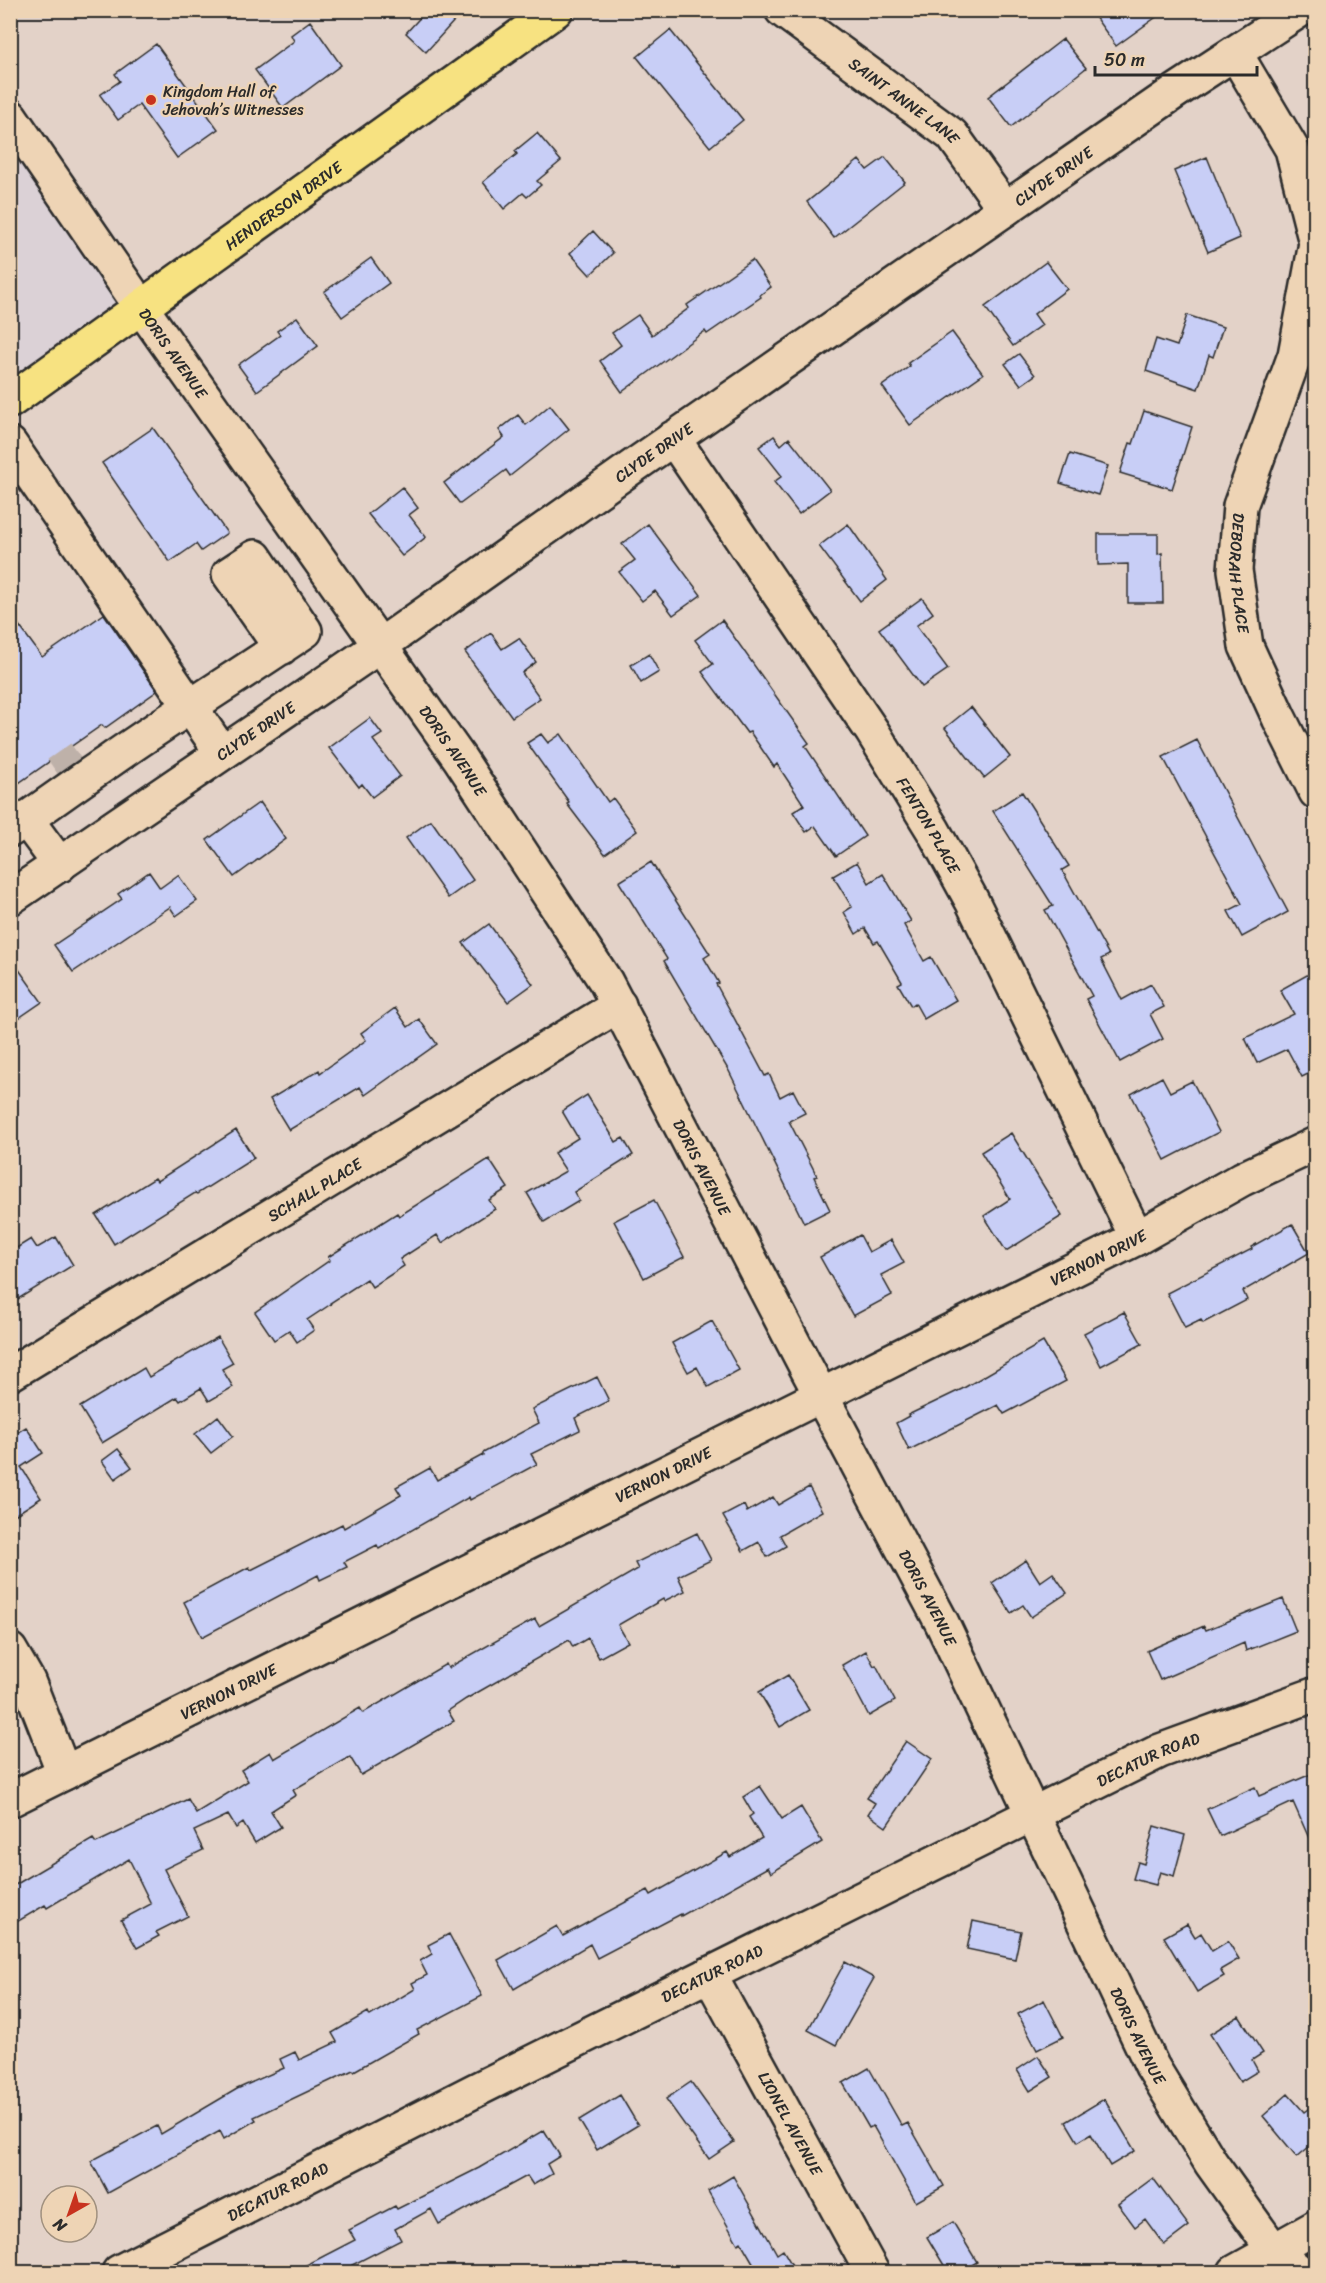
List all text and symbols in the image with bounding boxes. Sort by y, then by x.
scale bar [1095,39,1257,77]
text: 50 m [1104,44,1145,76]
street label: SAINT ANNE LANE [842,50,968,151]
place label: Kingdom Hall of Jehovah’s Witnesses [162,77,304,124]
marker: Kingdom Hall of Jehovah’s Witnesses [144,93,158,107]
street label: CLYDE DRIVE [1008,138,1100,214]
street label: HENDERSON DRIVE [218,153,350,258]
street label: DORIS AVENUE [131,302,216,406]
street label: CLYDE DRIVE [608,414,701,491]
street label: DEBORAH PLACE [1220,512,1258,636]
street label: CLYDE DRIVE [210,693,302,769]
street label: DORIS AVENUE [411,699,495,803]
street label: FENTON PLACE [888,771,969,880]
street label: DORIS AVENUE [665,1114,739,1222]
street label: SCHALL PLACE [262,1149,369,1230]
street label: VERNON DRIVE [1045,1221,1153,1294]
street label: VERNON DRIVE [610,1438,718,1511]
street label: DORIS AVENUE [890,1544,965,1652]
street label: VERNON DRIVE [175,1655,283,1728]
street label: DECATUR ROAD [1091,1724,1204,1795]
street label: DECATUR ROAD [656,1936,769,2011]
street label: DORIS AVENUE [1102,1982,1175,2091]
street label: LIONEL AVENUE [750,2066,831,2182]
street label: DECATUR ROAD [222,2153,334,2230]
north arrow [39,2184,99,2244]
text: N [45,2210,74,2240]

